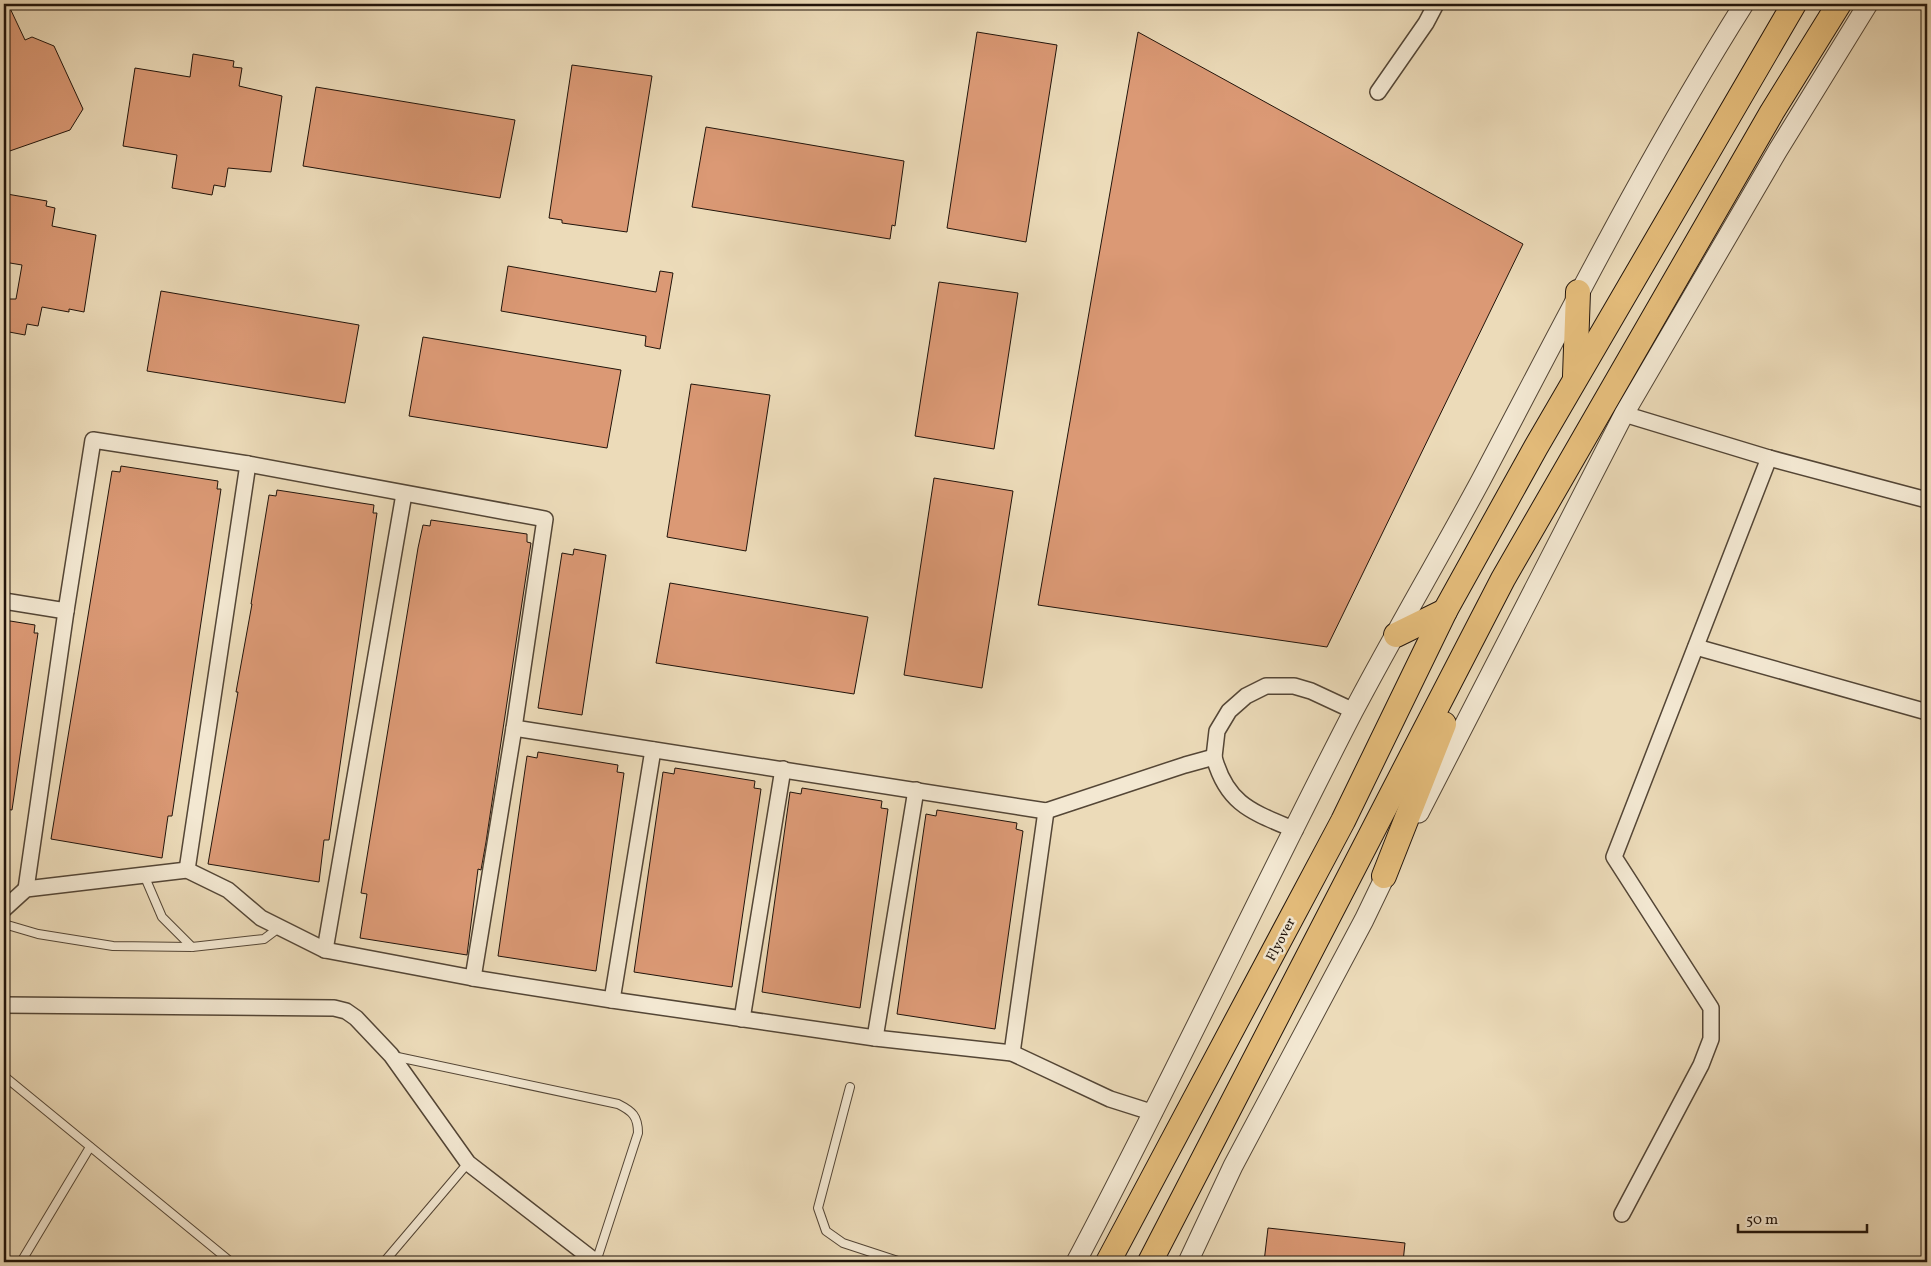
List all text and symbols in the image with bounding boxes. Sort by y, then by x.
street label: Flyover [1262,915,1301,965]
scale bar [1738,1201,1867,1233]
text: 50 m [1746,1210,1778,1231]

